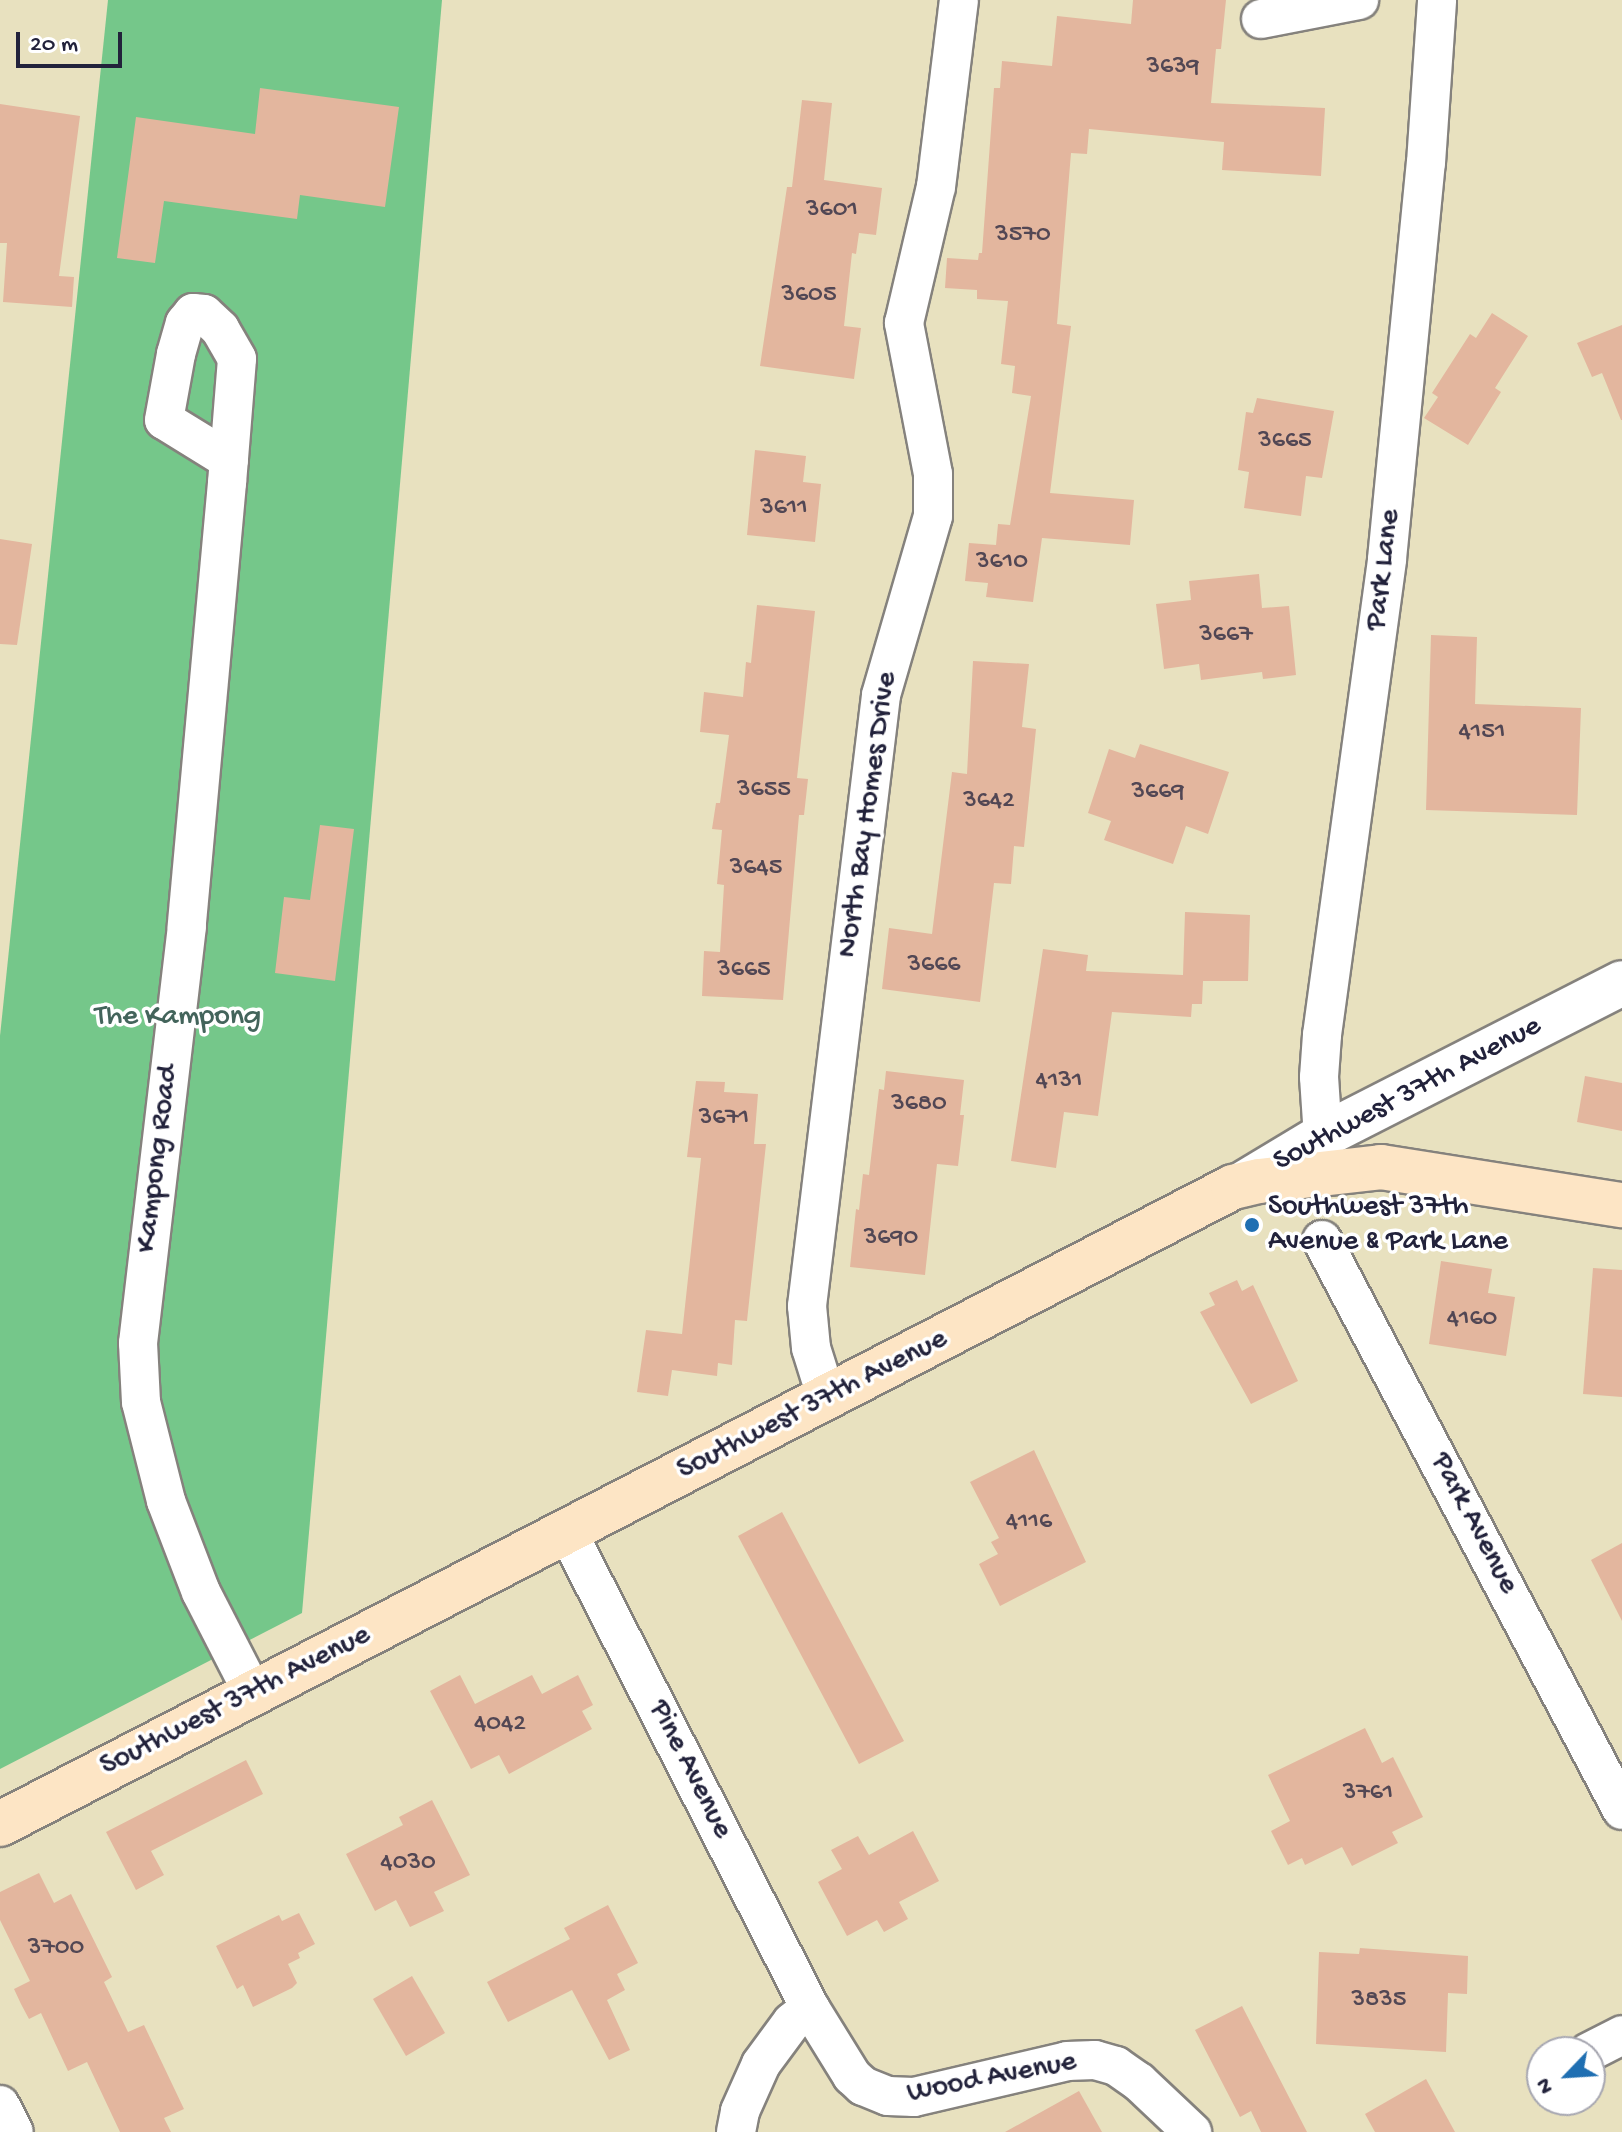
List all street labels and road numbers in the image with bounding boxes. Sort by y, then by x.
street label: Park Lane [1360,507,1410,633]
street label: North Bay Homes Drive [831,670,907,960]
street label: Southwest 37th Avenue [1268,1009,1548,1181]
street label: Kampong Road [130,1063,188,1255]
street label: Southwest 37th Avenue [672,1322,954,1490]
street label: Park Avenue [1421,1447,1525,1601]
street label: Southwest 37th Avenue [95,1618,377,1786]
street label: Pine Avenue [639,1695,739,1845]
street label: Wood Avenue [904,2045,1080,2113]

